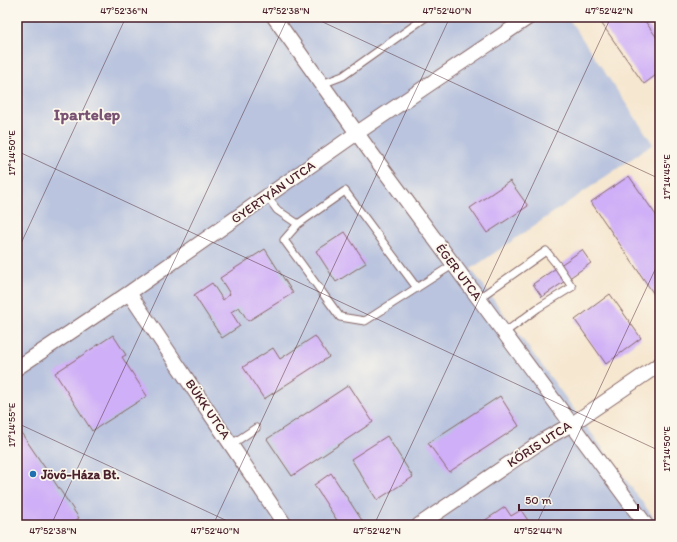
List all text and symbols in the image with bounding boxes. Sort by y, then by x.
text: 47°52'36"N [100,4,148,17]
text: 47°52'38"N [262,4,310,17]
text: 47°52'40"N [423,4,472,17]
text: 47°52'42"N [585,4,633,17]
district label: Ipartelep [54,104,121,125]
text: 17°14'50"E [5,130,18,176]
text: 17°14'45"E [660,154,673,200]
street label: GYERTYÁN UTCA [228,157,318,226]
street label: ÉGER UTCA [433,241,486,304]
street label: BÜKK UTCA [182,376,235,442]
text: 17°14'55"E [5,402,18,447]
street label: KŐRIS UTCA [504,417,574,470]
text: 17°14'50"E [660,426,673,472]
place label: Jövő-Háza Bt. [40,467,120,482]
marker: Jövő-Háza Bt. [28,469,38,479]
scale bar [519,486,638,512]
text: 50 m [525,493,551,507]
text: 47°52'38"N [29,524,77,537]
text: 47°52'40"N [191,524,240,537]
text: 47°52'42"N [353,524,401,537]
text: 47°52'44"N [514,524,563,537]

